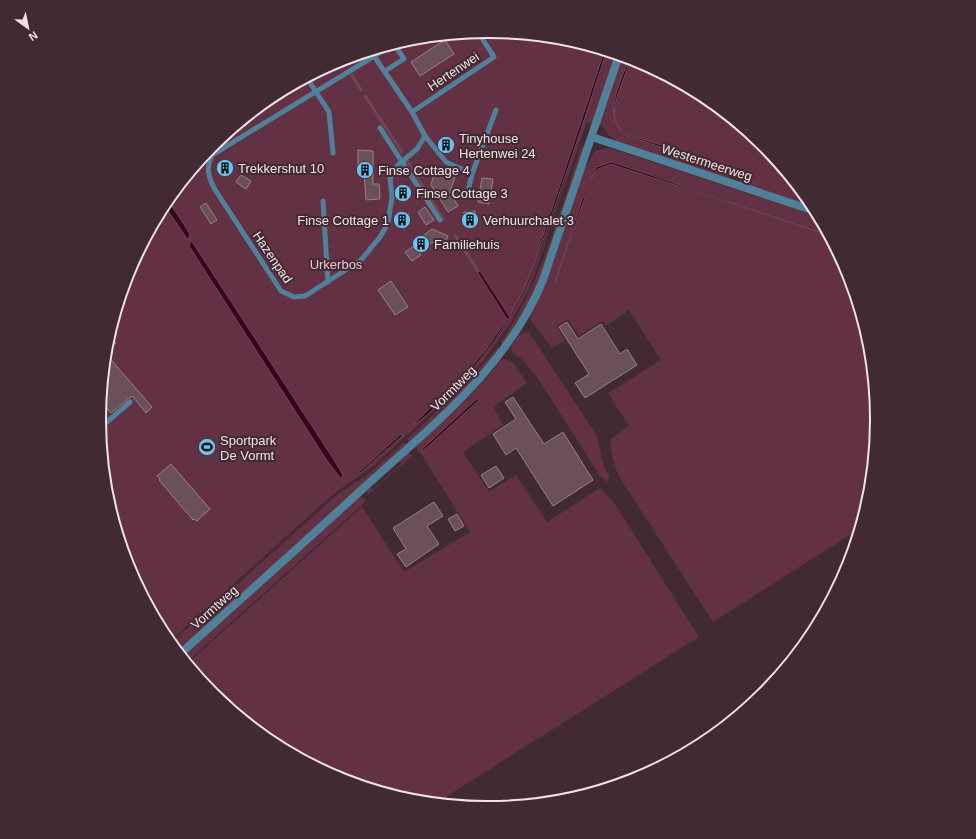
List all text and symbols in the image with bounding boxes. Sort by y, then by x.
north arrow [8,8,48,48]
text: N [27,29,40,44]
street label: Hertenwei [425,49,482,94]
place label: Tinyhouse Hertenwei 24 [459,131,536,161]
building icon: Tinyhouse Hertenwei 24 [436,135,456,155]
street label: Westermeerweg [660,141,754,184]
building icon: Trekkershut 10 [215,158,235,178]
building icon: Finse Cottage 4 [355,160,375,180]
place label: Trekkershut 10 [238,161,324,176]
place label: Finse Cottage 4 [378,163,470,178]
building icon: Finse Cottage 3 [393,183,413,203]
place label: Finse Cottage 3 [416,186,508,201]
building icon: Finse Cottage 1 [392,210,412,230]
building icon: Verhuurchalet 3 [460,210,480,230]
place label: Finse Cottage 1 [297,213,389,228]
place label: Verhuurchalet 3 [483,213,574,228]
street label: Hazenpad [250,229,295,286]
building icon: Familiehuis [411,234,431,254]
place label: Familiehuis [434,237,500,252]
park label: Urkerbos [310,257,363,272]
street label: Vormtweg [428,363,479,414]
place label: Sportpark De Vormt [220,433,277,463]
sports icon: Sportpark De Vormt [197,437,217,457]
street label: Vormtweg [188,582,241,632]

